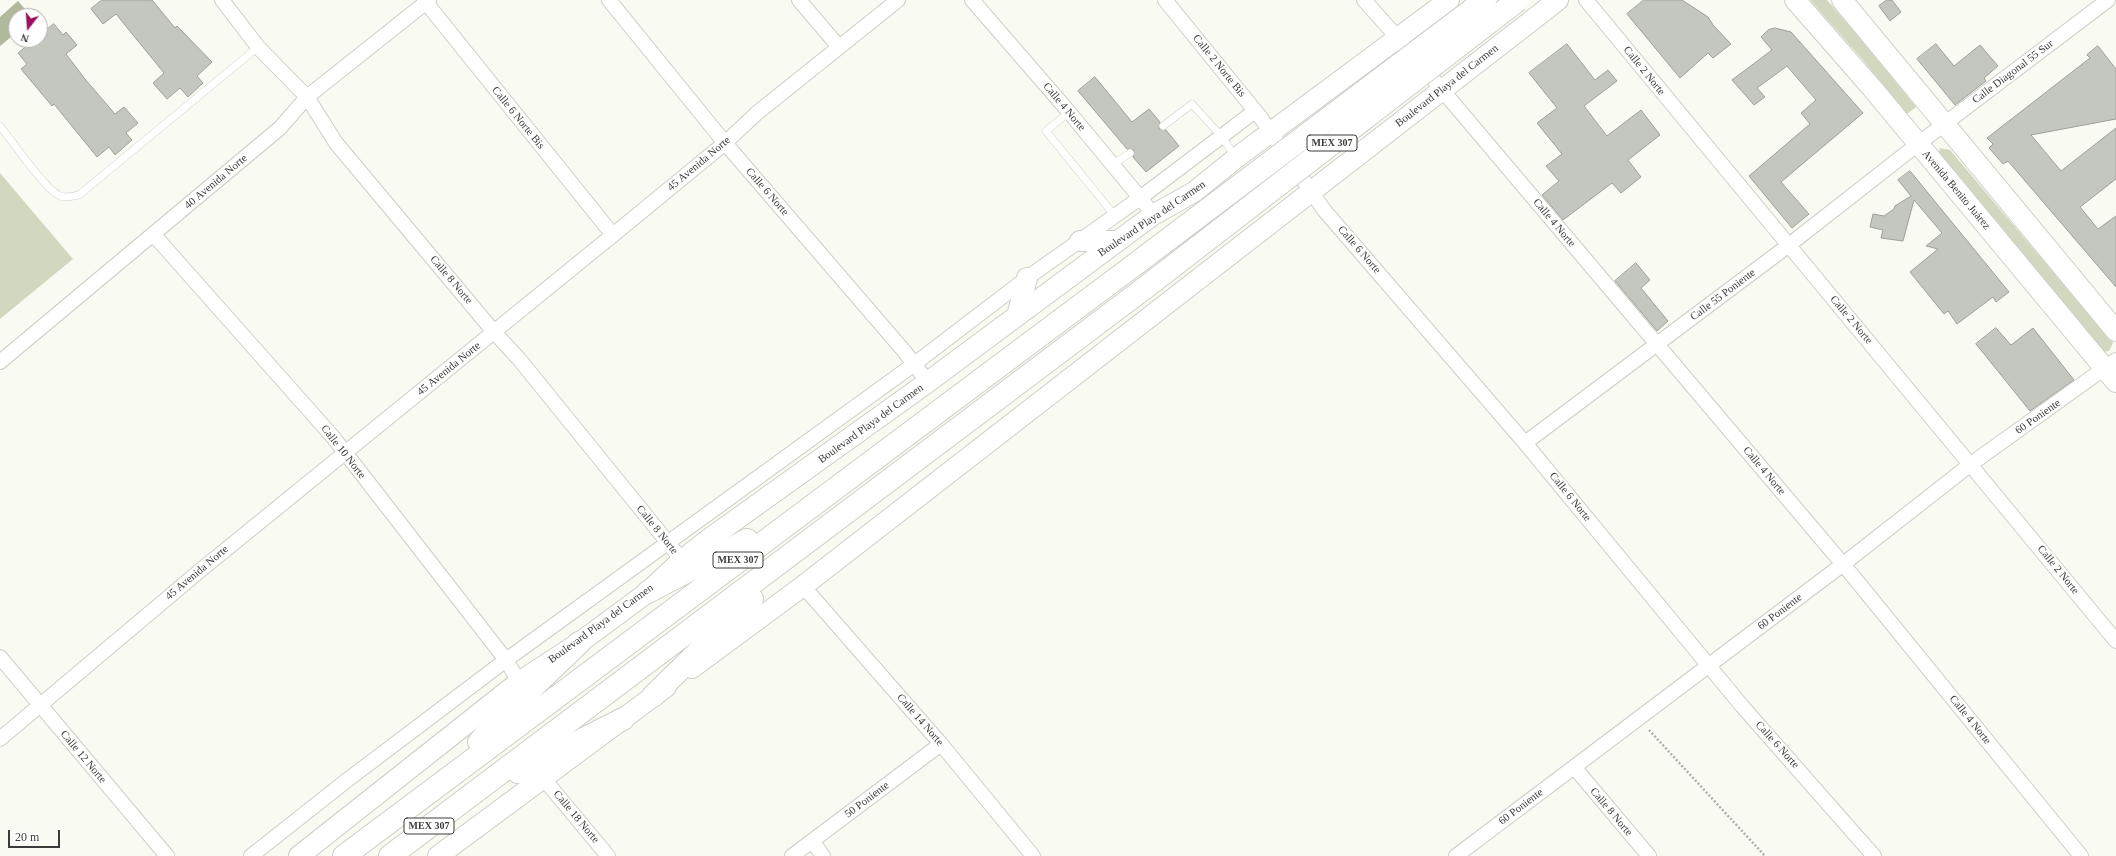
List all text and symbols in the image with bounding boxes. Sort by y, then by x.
north arrow [8,8,48,48]
text: N [19,32,30,45]
street label: Calle 2 Norte Bis [1190,32,1248,100]
street label: Calle Diagonal 55 Sur [1970,37,2056,107]
street label: Boulevard Playa del Carmen [1393,42,1501,130]
street label: Calle 2 Norte [1620,44,1668,98]
street label: Calle 4 Norte [1040,80,1088,134]
street label: Calle 6 Norte Bis [489,84,547,152]
street label: 45 Avenida Norte [665,134,733,194]
road number: MEX 307 [1307,135,1357,151]
street label: Avenida Benito Juárez [1919,148,1993,232]
street label: 40 Avenida Norte [182,152,250,212]
street label: Calle 6 Norte [743,165,791,219]
street label: Boulevard Playa del Carmen [1096,178,1208,260]
street label: Calle 4 Norte [1530,196,1578,250]
street label: Calle 6 Norte [1335,223,1383,277]
street label: Calle 8 Norte [427,253,475,307]
street label: Calle 55 Poniente [1688,266,1758,324]
street label: Calle 2 Norte [1827,293,1875,347]
street label: 45 Avenida Norte [415,339,483,399]
street label: Boulevard Playa del Carmen [816,381,926,467]
street label: 60 Poniente [2013,397,2063,437]
street label: Calle 10 Norte [318,422,368,482]
street label: Calle 4 Norte [1740,444,1788,498]
street label: Calle 6 Norte [1546,470,1594,524]
street label: Calle 8 Norte [633,503,681,557]
street label: 45 Avenida Norte [163,543,231,603]
street label: Calle 2 Norte [2034,543,2082,597]
road number: MEX 307 [713,552,763,568]
street label: Boulevard Playa del Carmen [546,581,656,667]
street label: 60 Poniente [1755,591,1805,633]
street label: Calle 14 Norte [894,691,946,749]
street label: Calle 4 Norte [1946,693,1994,747]
street label: Calle 6 Norte [1752,719,1802,771]
street label: Calle 12 Norte [57,728,109,786]
street label: 50 Poniente [842,779,892,821]
street label: Calle 8 Norte [1587,785,1635,839]
street label: 60 Poniente [1496,786,1546,828]
street label: Calle 18 Norte [550,788,602,846]
road number: MEX 307 [404,818,454,834]
scale bar [10,822,62,848]
text: 20 m [15,830,39,844]

